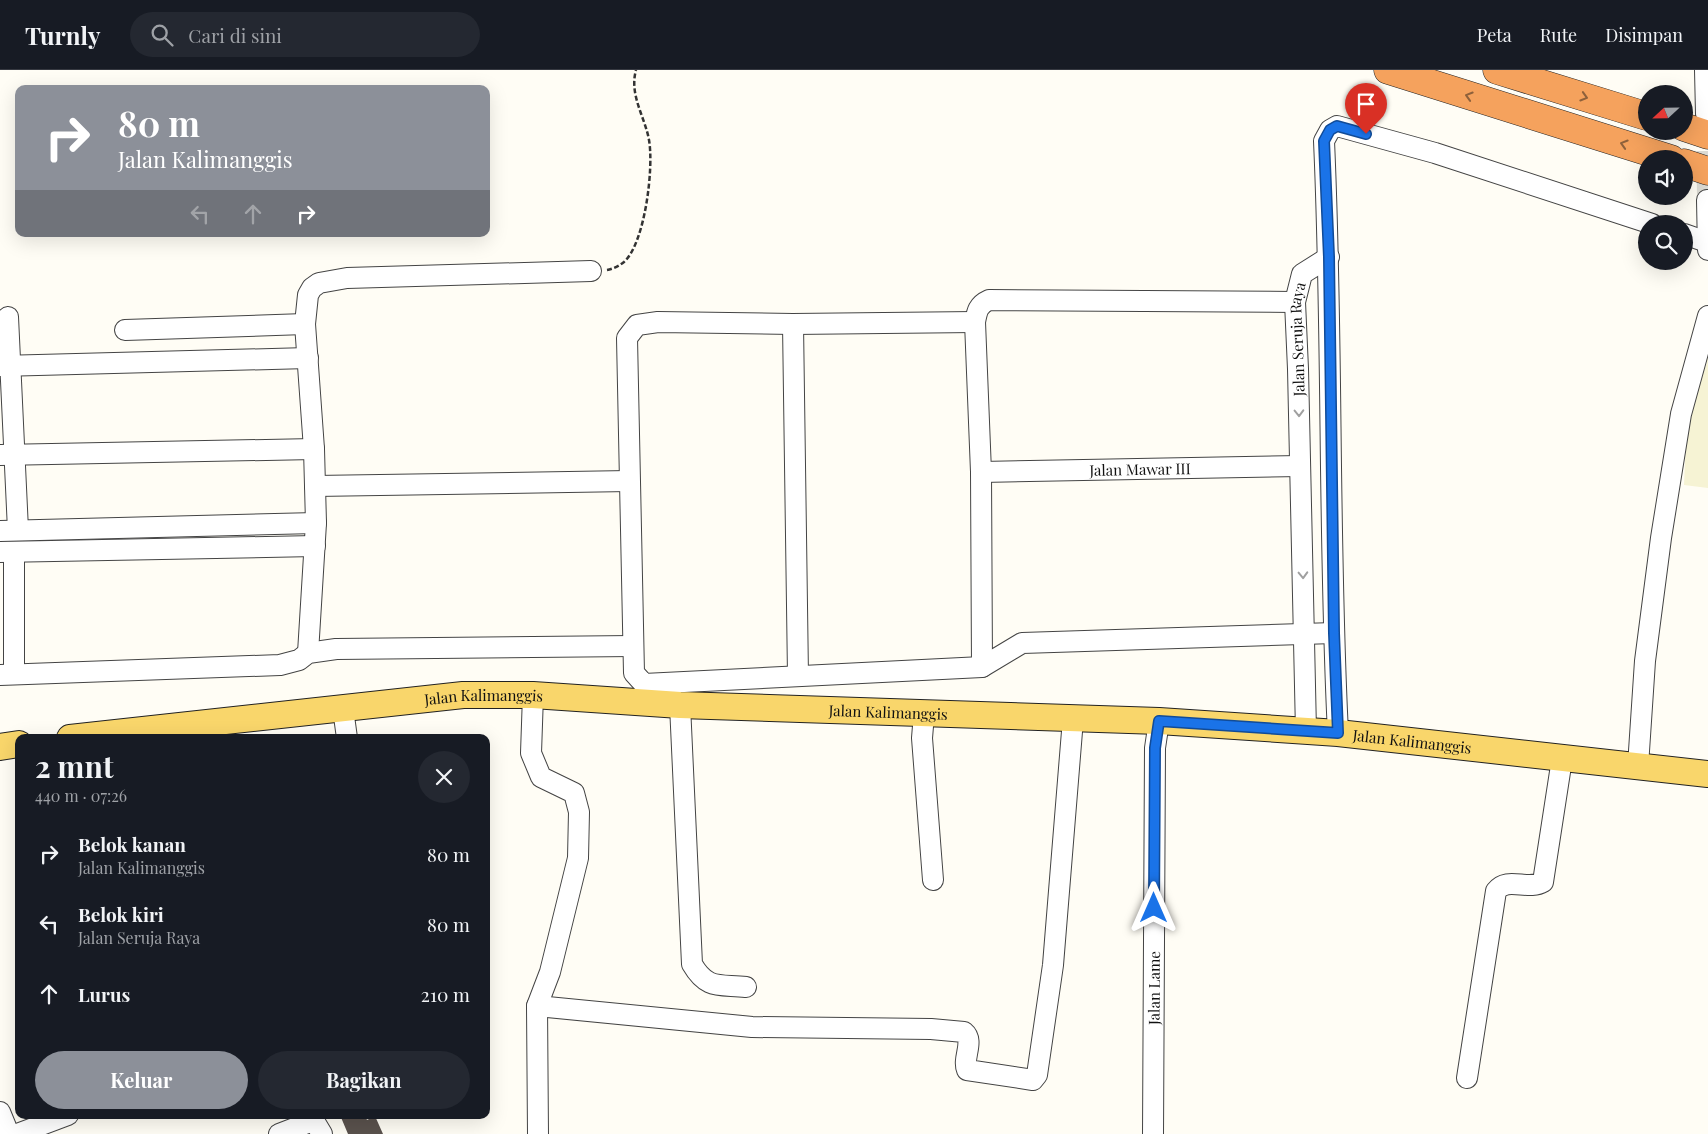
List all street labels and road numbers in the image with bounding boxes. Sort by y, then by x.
street label: Jalan Seruja Raya [1285,279,1310,398]
street label: Jalan Mawar III [1088,458,1191,480]
street label: Jalan Kalimanggis [422,685,544,709]
street label: Jalan Kalimanggis [827,700,948,724]
street label: Jalan Kalimanggis [1351,725,1473,758]
street label: Jalan Lame [1144,951,1164,1026]

